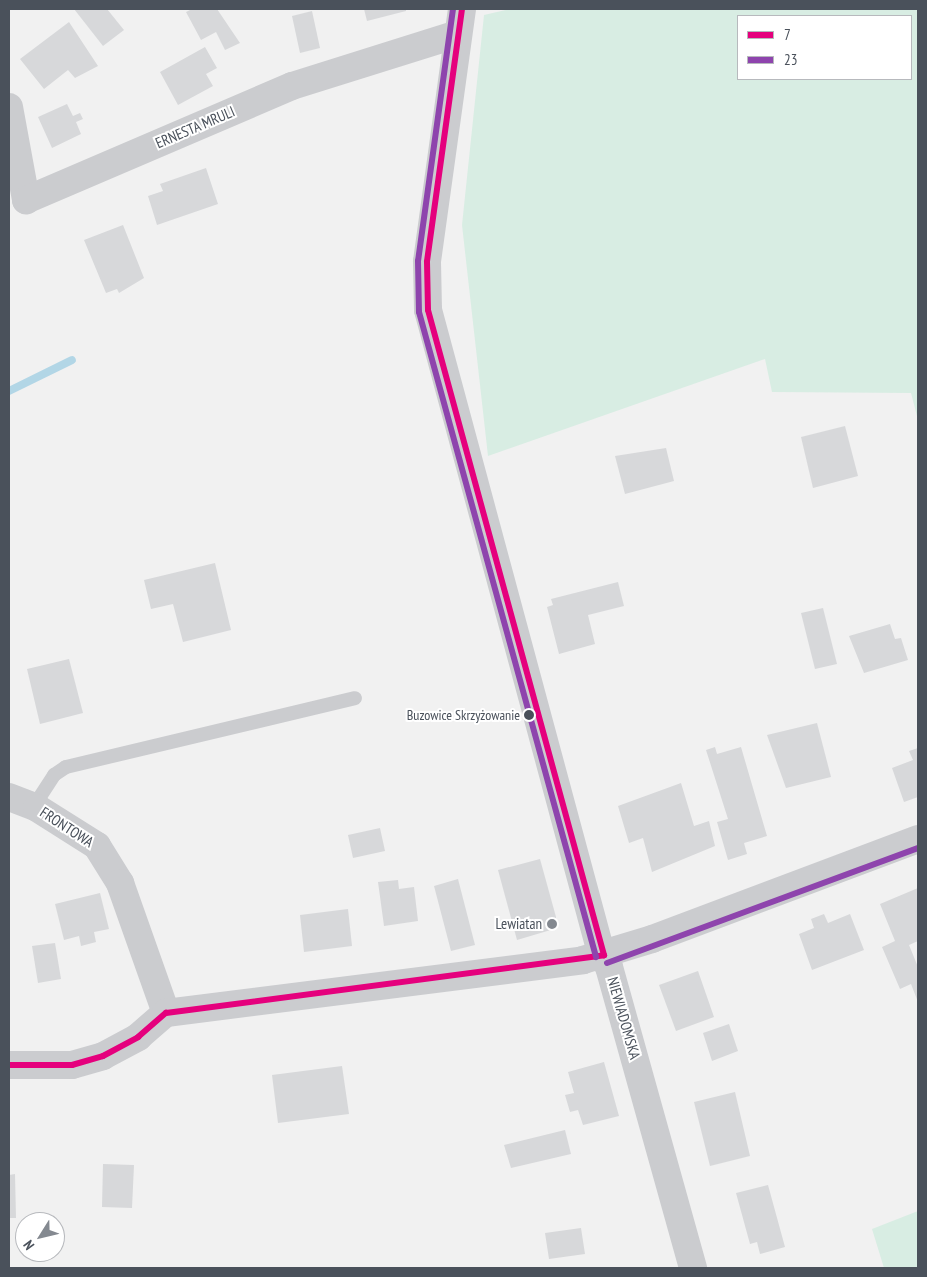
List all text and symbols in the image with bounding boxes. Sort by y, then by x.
legend [737,15,912,80]
text: 7 [784,25,791,44]
text: 23 [784,50,798,69]
street label: ERNESTA MRULI [152,102,238,152]
place label: Buzowice Skrzyżowanie [407,707,520,723]
marker: Buzowice Skrzyżowanie [524,710,534,720]
street label: FRONTOWA [37,803,97,851]
place label: Lewiatan [496,915,542,933]
marker: Lewiatan [546,918,558,930]
street label: NIEWIADOMSKA [604,975,644,1061]
north arrow [15,1212,65,1262]
text: N [19,1237,38,1254]

